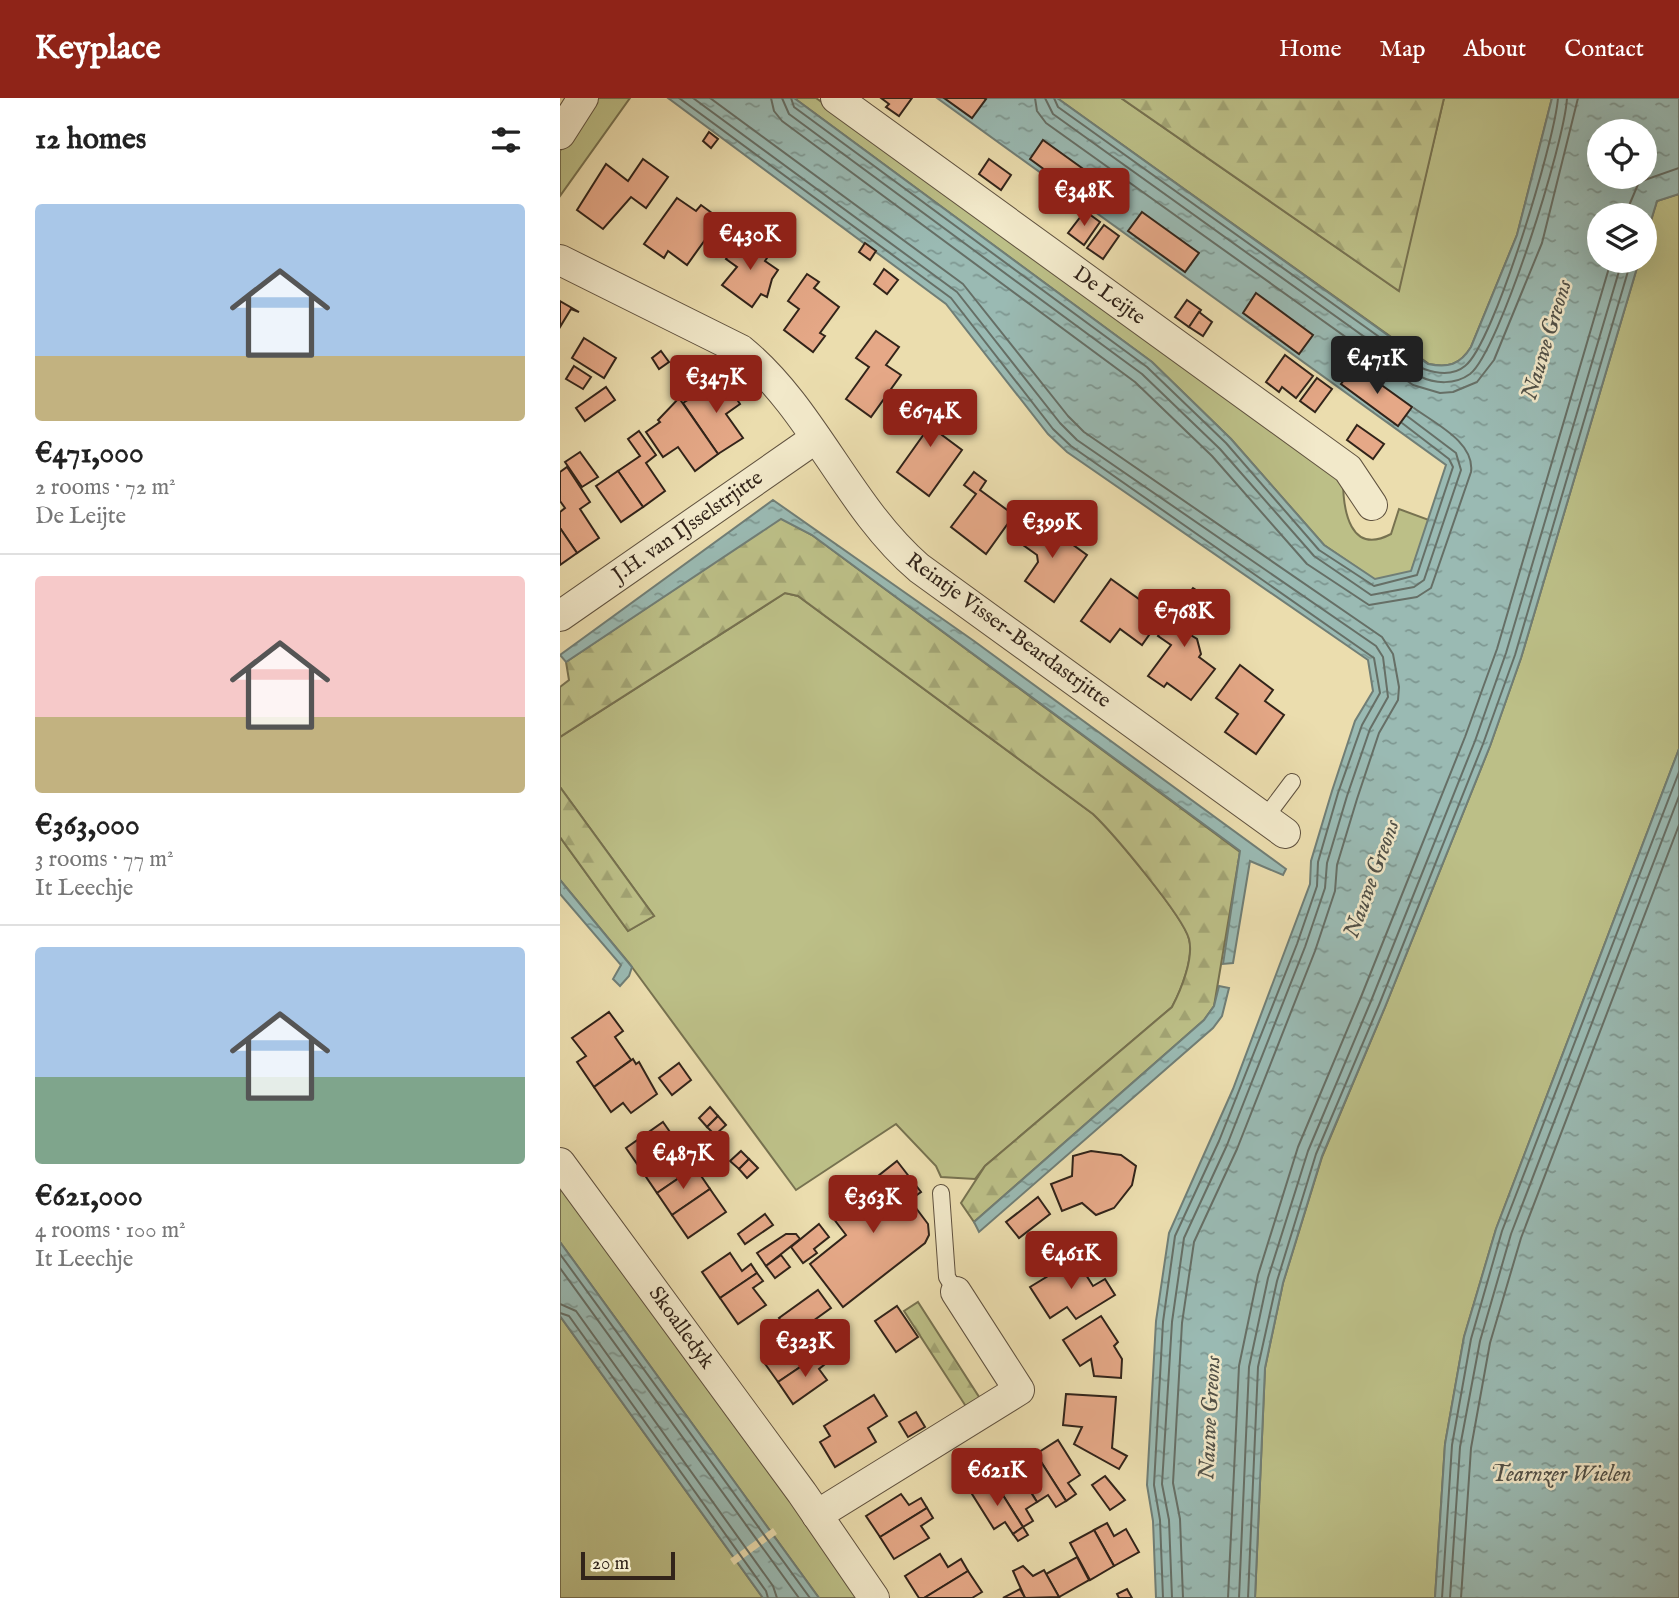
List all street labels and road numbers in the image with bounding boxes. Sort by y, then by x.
street label: De Leijte [1067,261,1151,332]
street label: J.H. van IJsselstrjitte [606,465,769,590]
street label: Reintje Visser-Beardastrjitte [900,547,1116,715]
street label: Skoalledyk [642,1281,720,1375]

